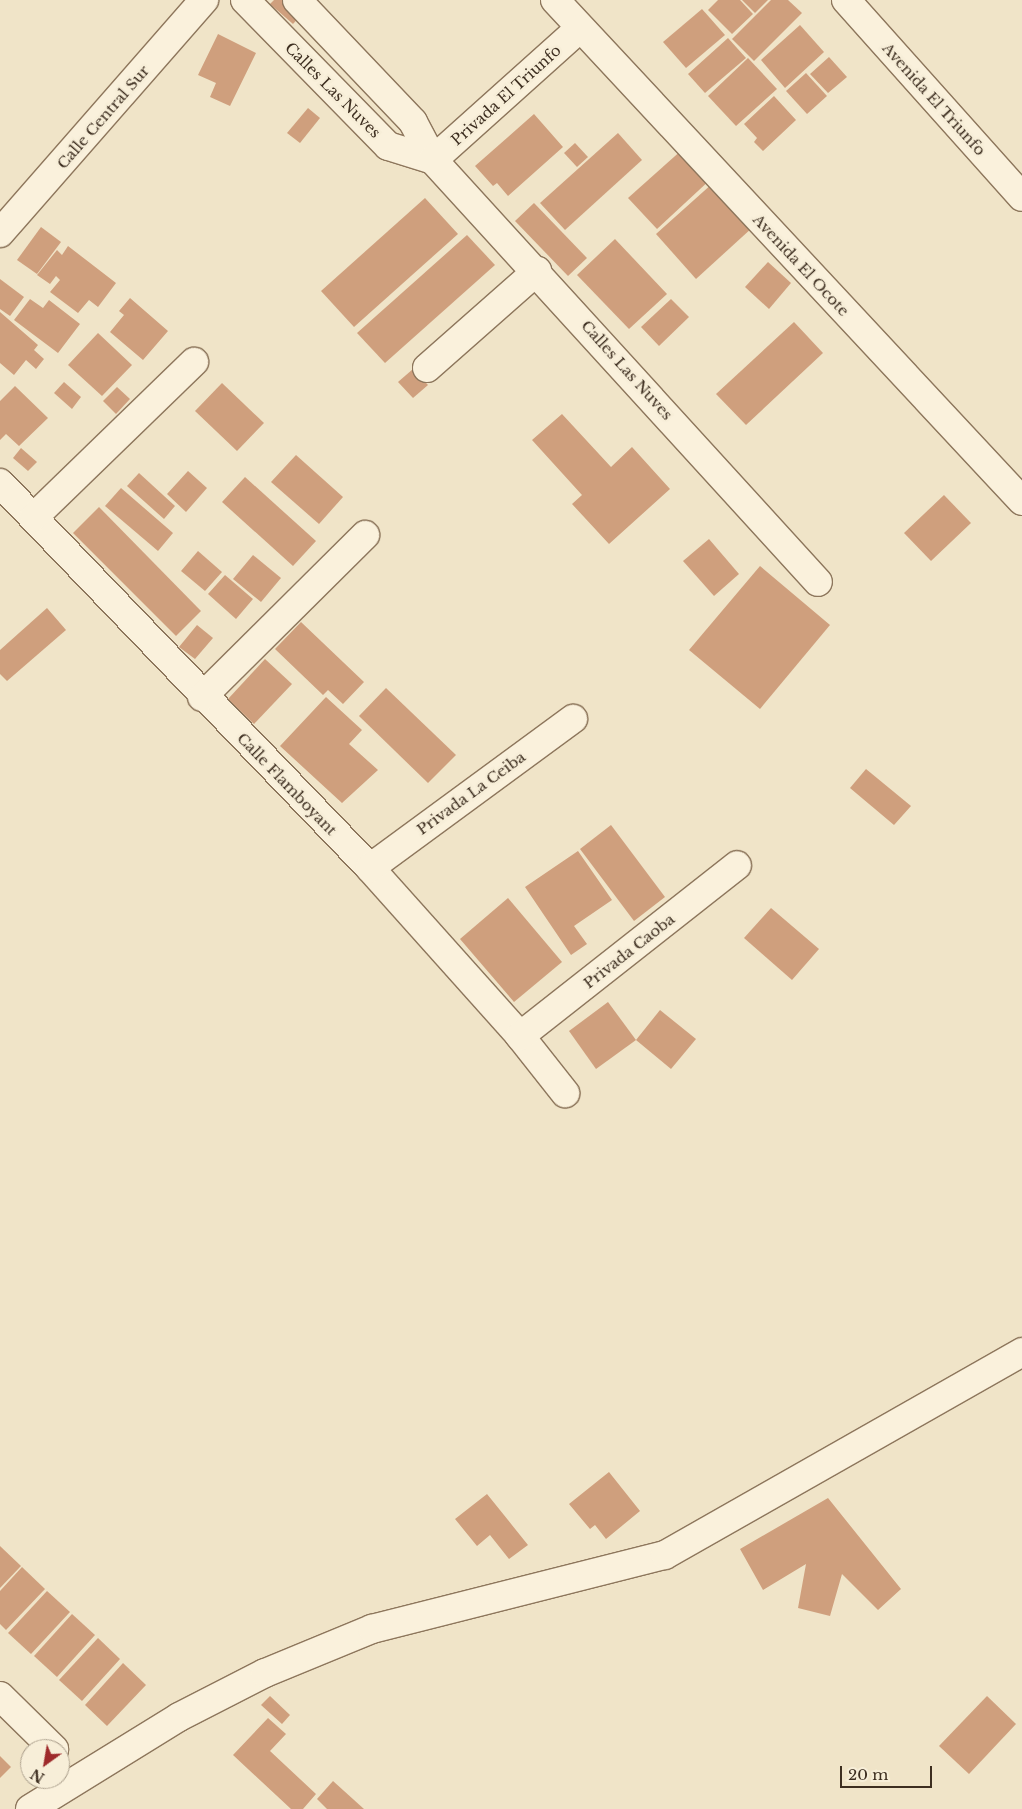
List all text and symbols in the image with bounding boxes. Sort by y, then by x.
street label: Calles Las Nuves [282,39,384,141]
street label: Avenida El Triunfo [879,39,989,159]
street label: Privada El Triunfo [447,41,565,149]
street label: Calle Central Sur [53,62,153,172]
street label: Avenida El Ocote [749,210,853,320]
street label: Calles Las Nuves [578,317,676,423]
street label: Calle Flamboyant [234,729,340,839]
street label: Privada La Ceiba [413,748,529,838]
street label: Privada Caoba [580,910,678,992]
north arrow [20,1739,70,1789]
scale bar [842,1756,934,1788]
text: N [27,1765,48,1787]
text: 20 m [848,1765,888,1784]

